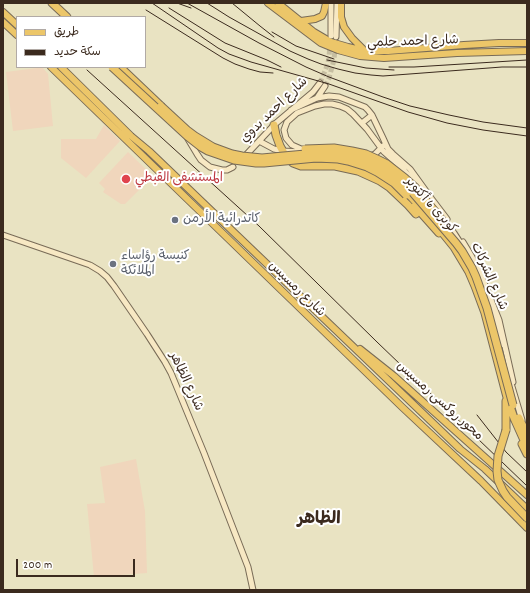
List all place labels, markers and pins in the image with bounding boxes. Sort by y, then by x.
place label: المستشفى القبطي [135,171,223,187]
marker: المستشفى القبطي [120,173,132,185]
place label: كاتدرائية الأرمن [183,212,260,228]
marker: كاتدرائية الأرمن [170,215,180,225]
place label: كنيسة رؤاساء الملائكة [121,249,190,280]
marker: كنيسة رؤاساء الملائكة [108,259,118,269]

